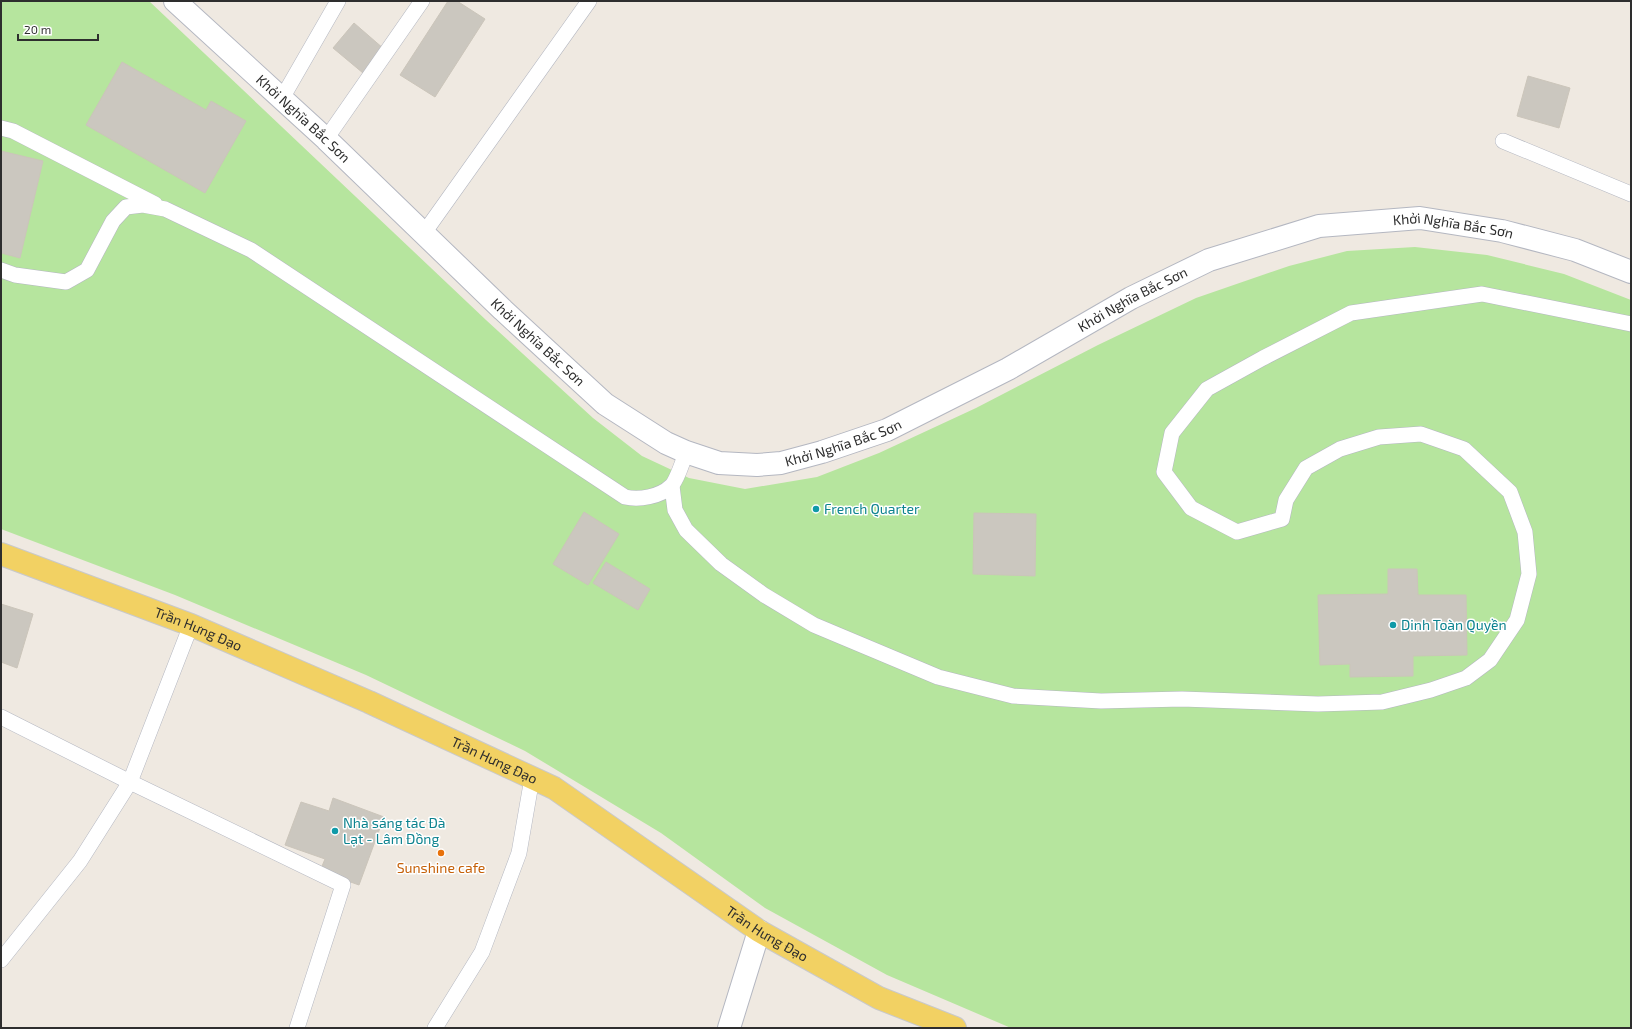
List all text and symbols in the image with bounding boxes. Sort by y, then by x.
scale bar [18,16,98,42]
text: 20 m [24,22,51,36]
street label: Khởi Nghĩa Bắc Sơn [253,71,354,166]
street label: Khởi Nghĩa Bắc Sơn [1392,209,1515,242]
street label: Khởi Nghĩa Bắc Sơn [1074,263,1190,335]
street label: Khởi Nghĩa Bắc Sơn [488,294,589,389]
street label: Khởi Nghĩa Bắc Sơn [783,415,904,470]
place label: French Quarter [824,500,920,517]
marker: French Quarter [811,504,821,514]
street label: Trần Hưng Đạo [152,603,245,654]
place label: Dinh Toàn Quyền [1401,616,1507,633]
marker: Dinh Toàn Quyền [1388,620,1398,630]
street label: Trần Hưng Đạo [449,732,540,787]
place label: Nhà sáng tác Đà Lạt - Lâm Đồng [343,814,445,847]
marker: Nhà sáng tác Đà Lạt - Lâm Đồng [330,826,340,836]
marker: Sunshine cafe [436,848,446,858]
place label: Sunshine cafe [397,859,485,876]
street label: Trần Hưng Đạo [723,902,811,965]

